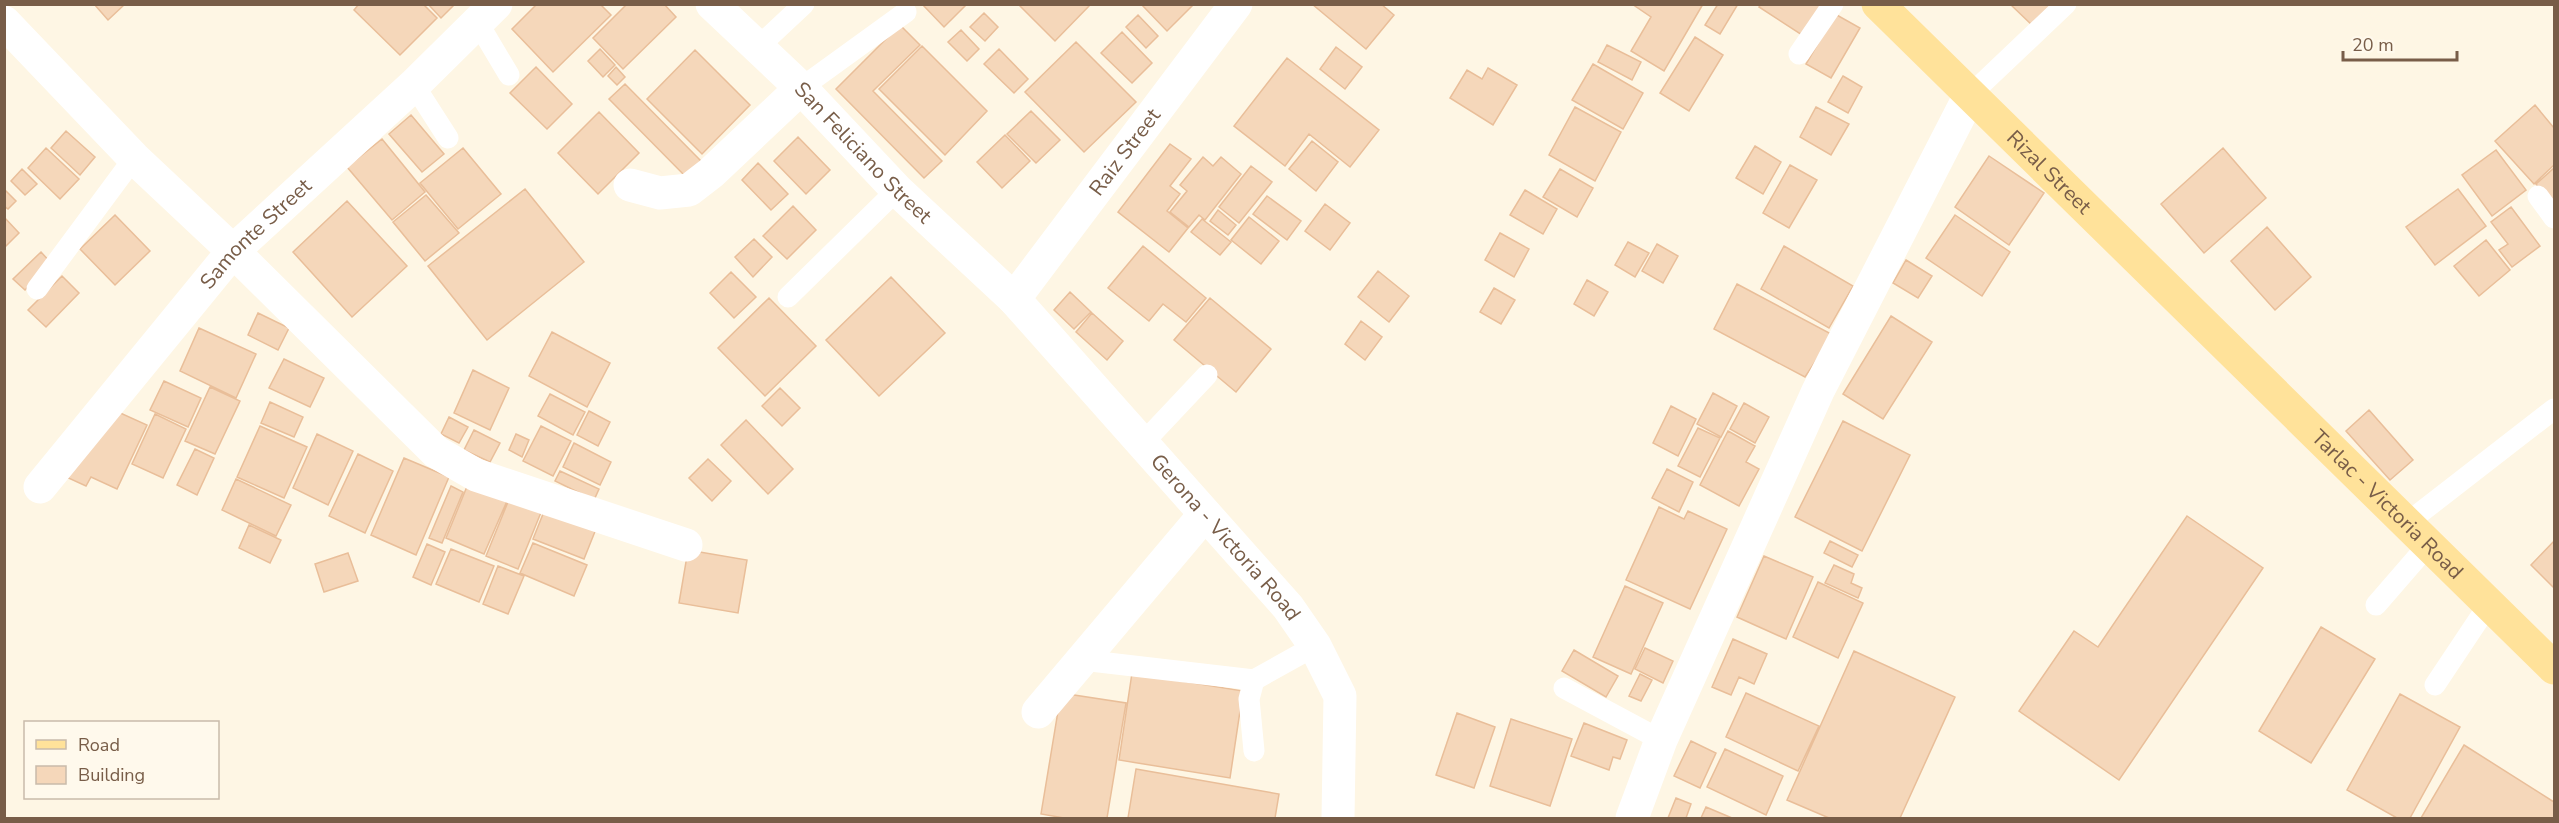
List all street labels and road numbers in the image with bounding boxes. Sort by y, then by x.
street label: San Feliciano Street [788,76,938,230]
street label: Raiz Street [1083,102,1167,201]
street label: Rizal Street [2001,124,2098,221]
street label: Samonte Street [193,172,318,295]
street label: Tarlac - Victoria Road [2305,423,2469,585]
street label: Gerona - Victoria Road [1144,448,1307,626]

